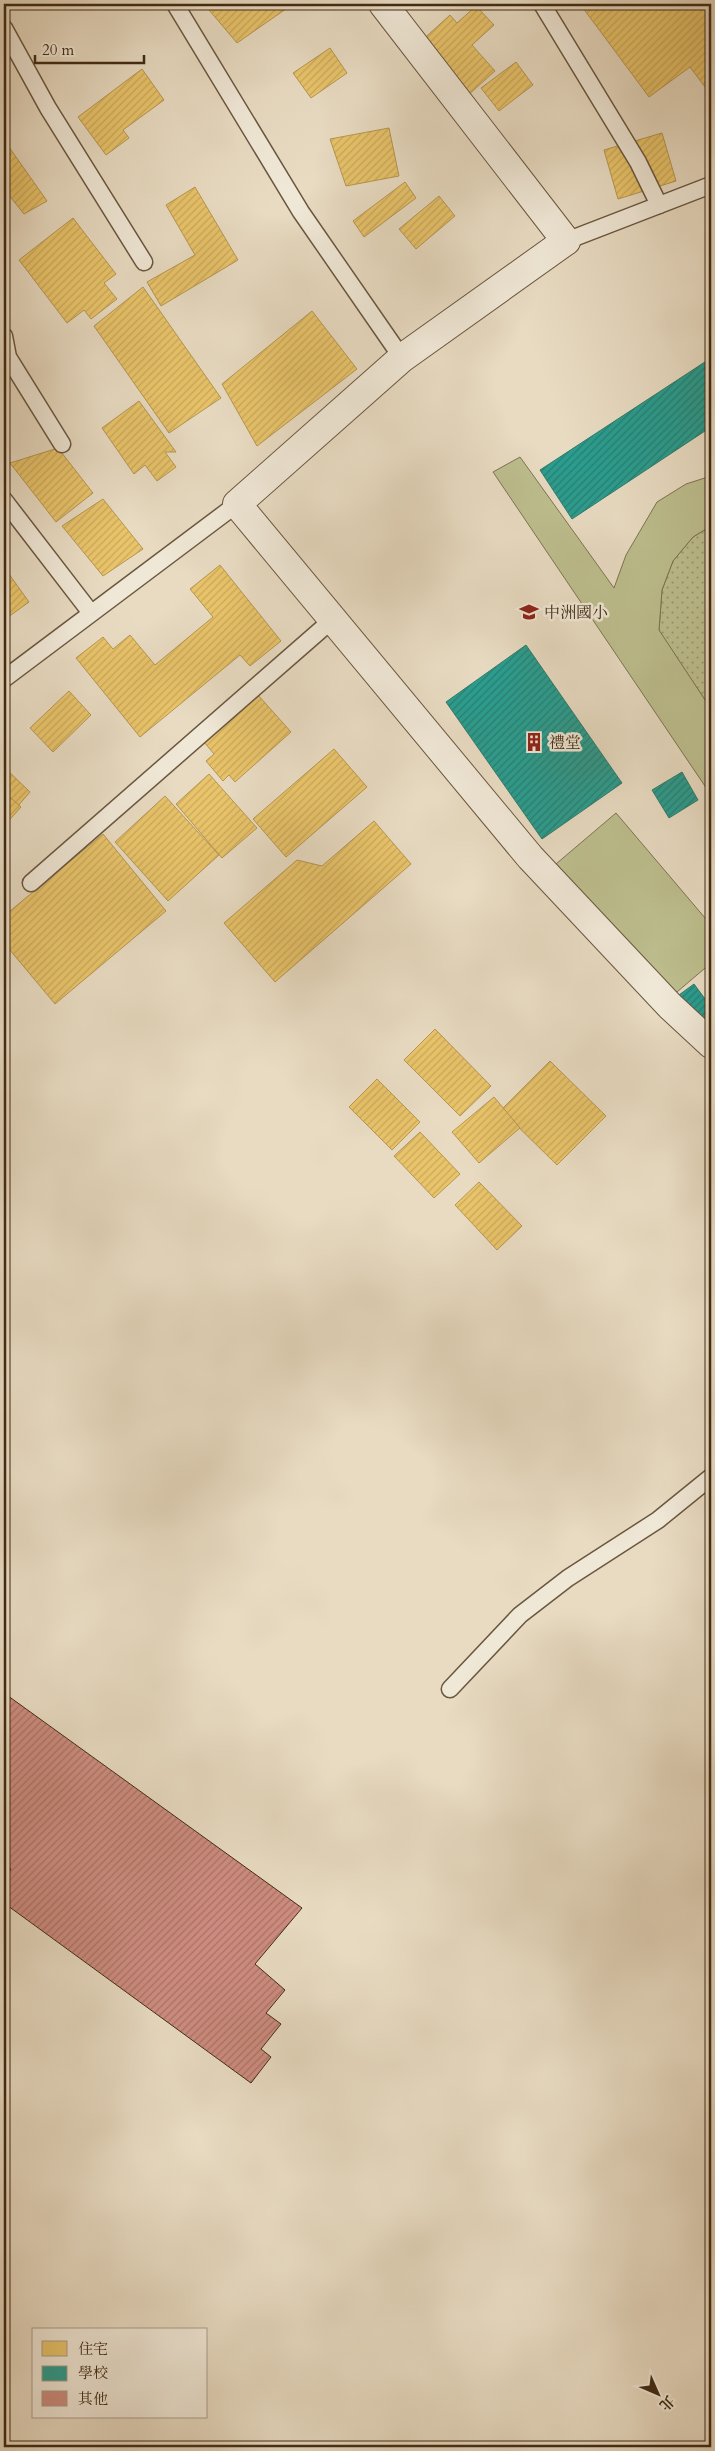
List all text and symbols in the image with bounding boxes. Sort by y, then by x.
scale bar [35,32,144,64]
text: 20 m [42,40,74,60]
school or university icon: 中洲國小 [518,601,540,623]
place label: 中洲國小 [544,602,608,624]
building icon: 禮堂 [523,731,545,753]
place label: 禮堂 [549,732,581,754]
legend [32,2328,208,2418]
text: 住宅 [78,2339,108,2359]
text: 學校 [78,2363,108,2383]
north arrow [632,2368,682,2418]
text: 其他 [78,2389,108,2409]
text: 北 [655,2391,679,2415]

